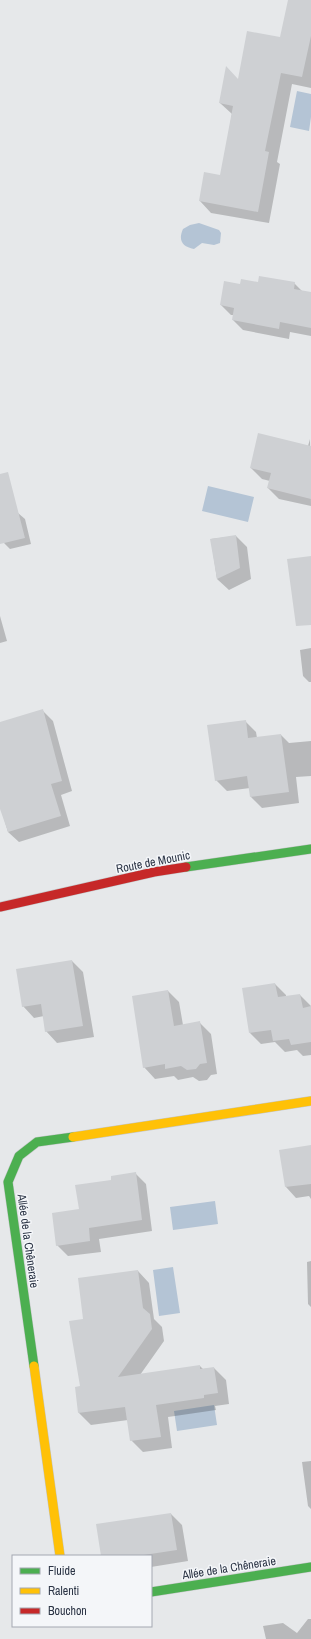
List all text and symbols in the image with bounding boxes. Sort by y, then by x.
street label: Route de Mounic [115,847,191,877]
street label: Allée de la Chêneraie [13,1192,43,1289]
street label: Allée de la Chêneraie [180,1553,277,1583]
legend [12,1555,152,1627]
text: Fluide [48,1563,75,1579]
text: Ralenti [48,1583,79,1599]
text: Bouchon [48,1603,87,1619]

